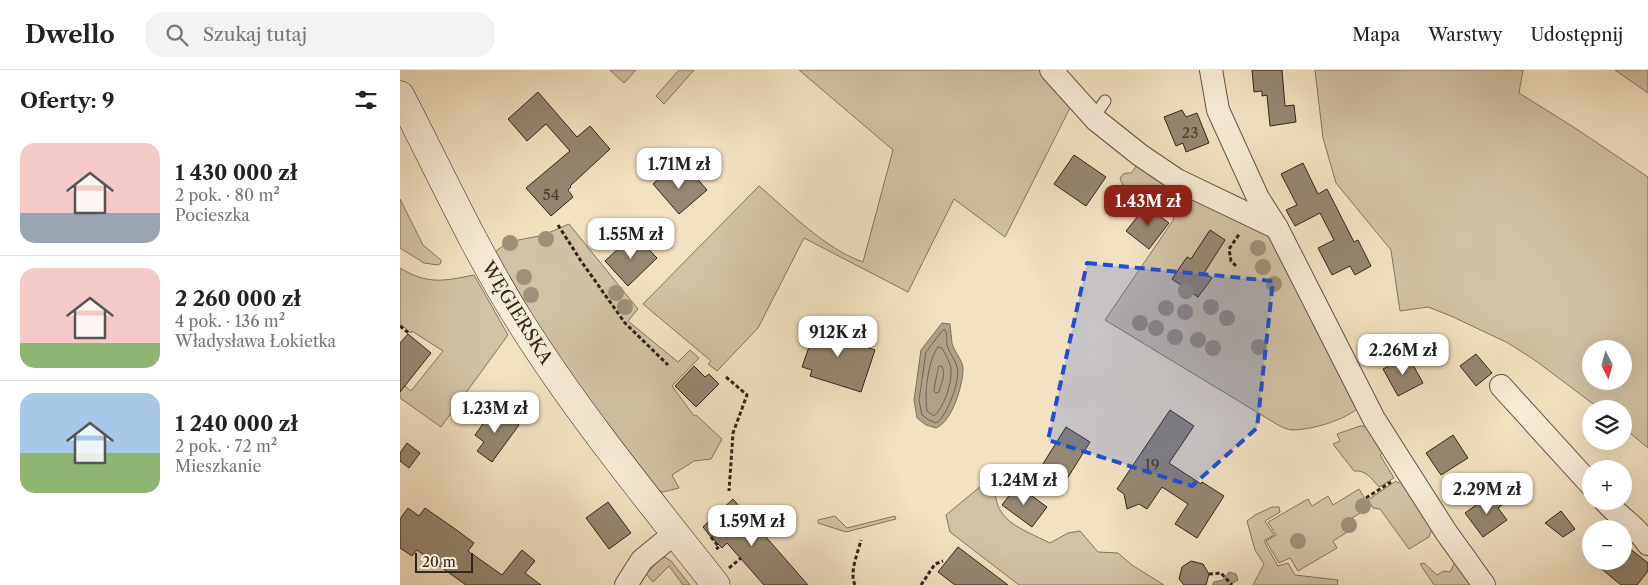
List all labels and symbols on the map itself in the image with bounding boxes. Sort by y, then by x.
house number: 23 [1182,123,1198,142]
pin: 1.71M zł [627,148,731,190]
pin: 1.43M zł [1096,184,1200,227]
house number: 54 [543,185,559,204]
pin: 1.55M zł [579,218,683,260]
street label: WĘGIERSKA [476,257,558,369]
pin: 912K zł [792,316,884,358]
pin: 2.26M zł [1351,334,1455,376]
north arrow [1582,340,1632,390]
pin: 1.23M zł [443,392,547,434]
house number: 19 [1144,455,1160,474]
pin: 1.24M zł [972,464,1076,506]
pin: 2.29M zł [1435,472,1539,515]
pin: 1.59M zł [700,504,804,547]
scale bar [415,550,472,573]

